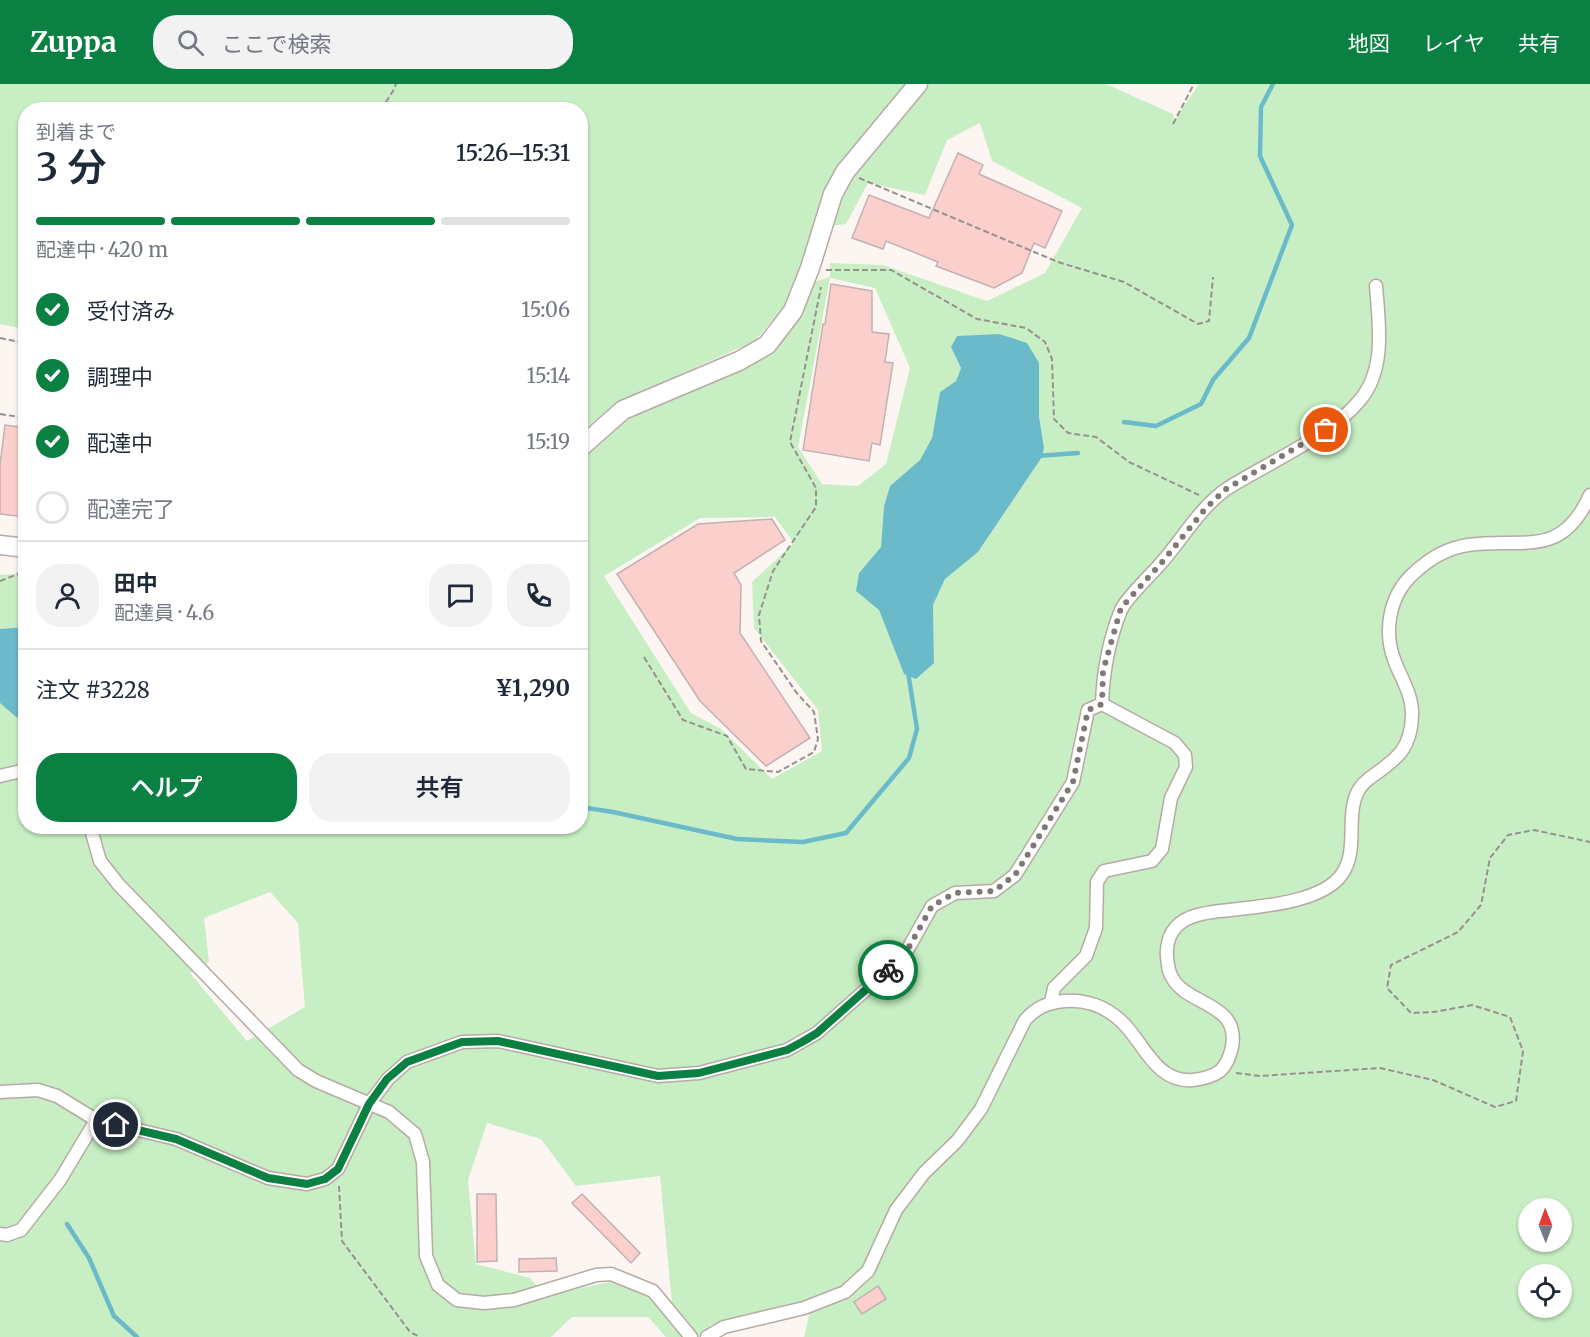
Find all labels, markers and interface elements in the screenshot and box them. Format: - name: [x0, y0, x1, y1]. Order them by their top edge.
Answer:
- search box: [153, 15, 573, 69]
- text: Zuppa: [30, 24, 117, 60]
- icon: search: [174, 26, 207, 59]
- text: ここで検索: [222, 30, 332, 58]
- text: 地図: [1348, 30, 1390, 57]
- text: レイヤ: [1423, 30, 1485, 57]
- text: 共有: [1518, 30, 1560, 57]
- text: 到着まで: [36, 119, 116, 144]
- text: 15:26–15:31: [456, 139, 570, 167]
- text: 3 分: [36, 143, 107, 192]
- text: 配達中 · 420 m: [36, 237, 168, 262]
- icon: check: [36, 293, 69, 326]
- text: 受付済み: [87, 297, 175, 325]
- text: 15:06: [521, 297, 570, 322]
- icon: check: [36, 359, 69, 392]
- text: 調理中: [87, 363, 153, 391]
- text: 15:14: [527, 363, 570, 388]
- pin: [1300, 404, 1351, 455]
- icon: bag: [1309, 413, 1342, 446]
- icon: check: [36, 425, 69, 458]
- text: 配達中: [87, 429, 153, 457]
- text: 15:19: [527, 429, 570, 454]
- text: 配達完了: [87, 495, 175, 523]
- button: person: [36, 564, 99, 627]
- button: chat: [429, 564, 492, 627]
- button: phone: [507, 564, 570, 627]
- text: 田中: [114, 569, 158, 597]
- text: 配達員 · 4.6: [114, 600, 214, 625]
- text: ¥1,290: [495, 674, 570, 702]
- text: 注文 #3228: [36, 676, 150, 704]
- button: ヘルプ: [36, 753, 297, 822]
- button: 共有: [309, 753, 570, 822]
- courier: [858, 940, 918, 1000]
- icon: bike: [872, 954, 905, 987]
- pin: [90, 1099, 141, 1150]
- icon: home: [99, 1108, 132, 1141]
- north arrow: [1518, 1198, 1572, 1252]
- map controls: [1518, 1198, 1572, 1318]
- button: locate: [1518, 1264, 1572, 1318]

